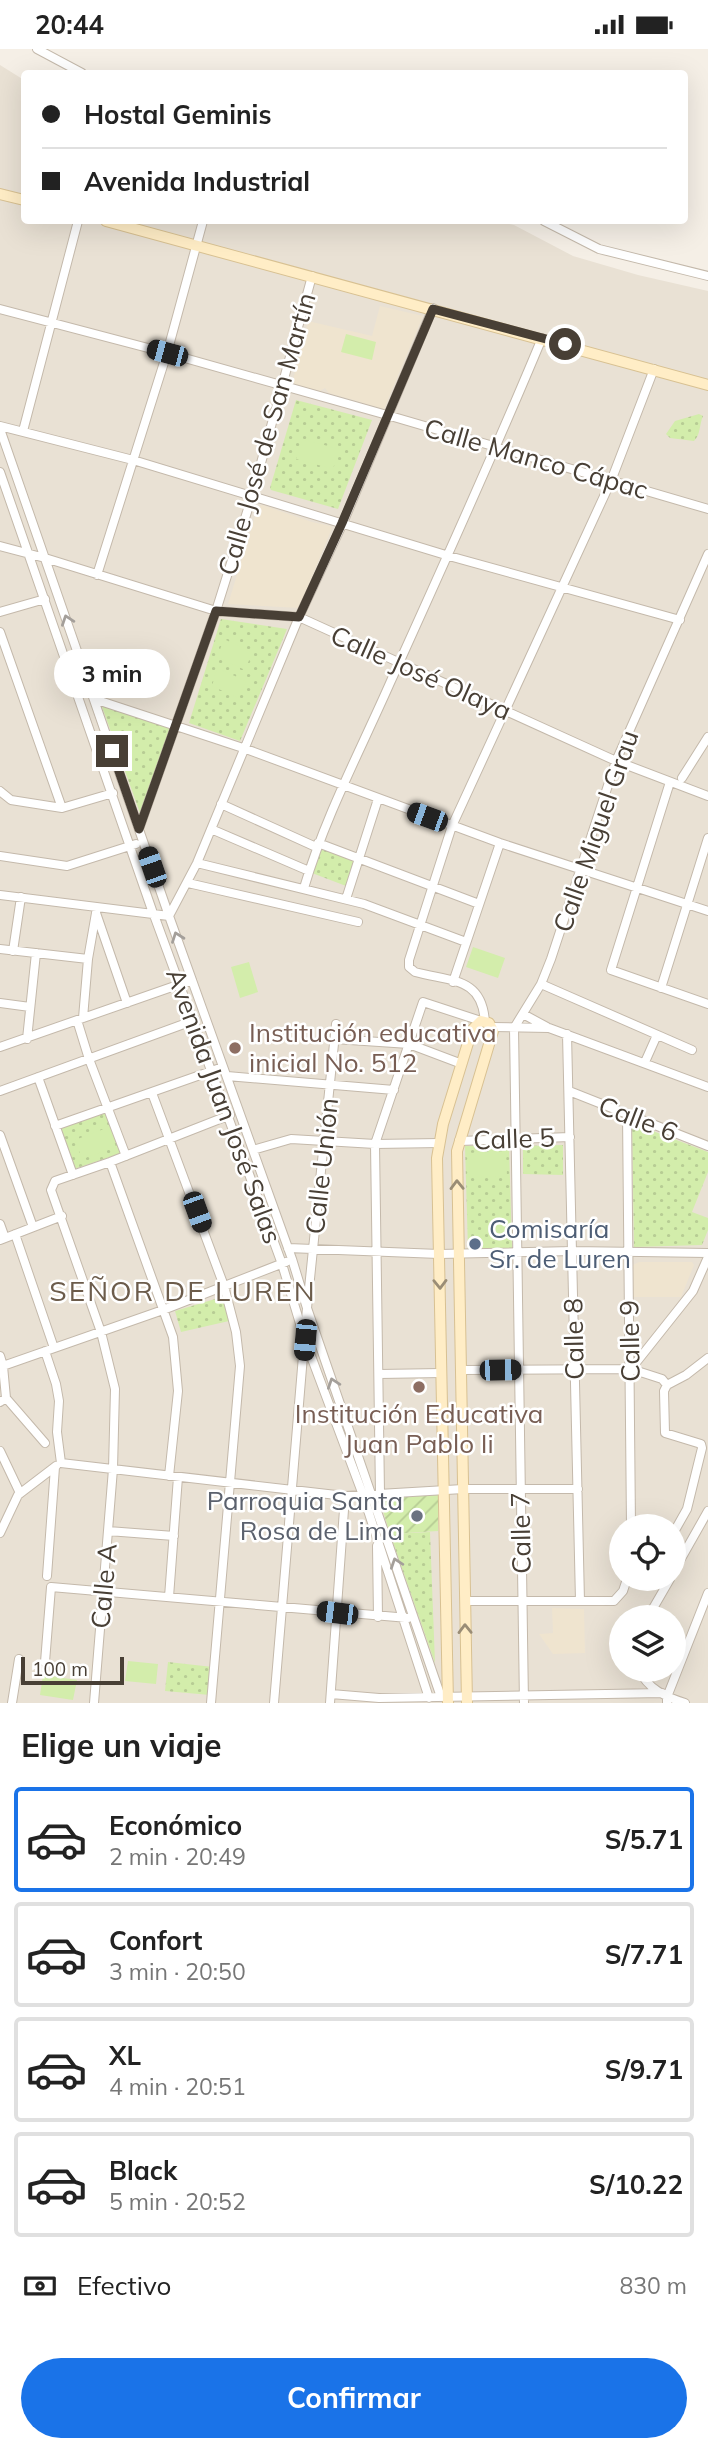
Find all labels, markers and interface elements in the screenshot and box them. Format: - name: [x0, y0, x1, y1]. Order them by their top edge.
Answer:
- text: 20:44: [35, 8, 104, 41]
- text: Hostal Geminis: [84, 98, 271, 131]
- text: Avenida Industrial: [84, 165, 310, 198]
- street label: Calle José de San Martín: [210, 289, 323, 579]
- route start: [549, 328, 581, 360]
- car: [144, 337, 191, 369]
- street label: Calle Manco Cápac: [421, 411, 652, 506]
- one-way arrow: [61, 615, 75, 627]
- street label: Calle José Olaya: [326, 618, 517, 727]
- callout: 3 min: [54, 649, 170, 699]
- text: 3 min: [82, 659, 142, 688]
- street label: Calle Miguel Grau: [545, 725, 646, 936]
- route end: [96, 735, 128, 767]
- car: [404, 800, 451, 834]
- car: [136, 844, 169, 890]
- one-way arrow: [171, 932, 185, 944]
- street label: Avenida Juan José Salas: [159, 964, 290, 1248]
- place label: Institución educativa inicial No. 512: [249, 1016, 497, 1079]
- marker: Institución educativa inicial No. 512: [227, 1040, 243, 1056]
- street label: Calle 6: [594, 1088, 682, 1149]
- street label: Calle Unión: [298, 1096, 345, 1236]
- street label: Calle 5: [472, 1121, 555, 1156]
- one-way arrow: [450, 1179, 465, 1190]
- car: [180, 1189, 215, 1235]
- place label: Comisaría Sr. de Luren: [489, 1212, 631, 1275]
- marker: Comisaría Sr. de Luren: [467, 1236, 483, 1252]
- district label: SEÑOR DE LUREN: [49, 1273, 317, 1308]
- one-way arrow: [432, 1279, 448, 1289]
- street label: Calle 8: [556, 1298, 591, 1380]
- street label: Calle 9: [612, 1300, 647, 1382]
- car: [293, 1318, 318, 1362]
- car: [479, 1359, 522, 1381]
- one-way arrow: [327, 1378, 341, 1390]
- marker: Institución Educativa Juan Pablo Ii: [411, 1379, 427, 1395]
- place label: Institución Educativa Juan Pablo Ii: [295, 1397, 543, 1460]
- place label: Parroquia Santa Rosa de Lima: [207, 1484, 403, 1547]
- street label: Calle 7: [503, 1492, 538, 1574]
- marker: Parroquia Santa Rosa de Lima: [409, 1508, 425, 1524]
- map controls: [609, 1514, 686, 1682]
- button: locate: [609, 1514, 686, 1591]
- street label: Calle A: [83, 1542, 124, 1630]
- one-way arrow: [390, 1557, 404, 1570]
- car: [315, 1600, 360, 1626]
- button: layers: [609, 1605, 686, 1682]
- one-way arrow: [458, 1623, 473, 1634]
- scale bar: [21, 1654, 124, 1686]
- text: 100 m: [32, 1657, 88, 1681]
- text: Elige un viaje: [21, 1725, 222, 1765]
- icon: car: [25, 1808, 88, 1871]
- text: Económico: [109, 1809, 242, 1842]
- text: S/5.71: [605, 1823, 683, 1856]
- text: 2 min · 20:49: [109, 1842, 246, 1871]
- icon: car: [25, 1923, 88, 1986]
- text: Confort: [109, 1924, 202, 1957]
- text: S/7.71: [605, 1938, 683, 1971]
- text: 3 min · 20:50: [109, 1957, 246, 1986]
- icon: car: [25, 2038, 88, 2101]
- text: XL: [109, 2039, 141, 2072]
- text: S/9.71: [605, 2053, 683, 2086]
- text: 4 min · 20:51: [109, 2072, 246, 2101]
- icon: car: [25, 2153, 88, 2216]
- text: Black: [109, 2154, 177, 2187]
- text: S/10.22: [589, 2168, 683, 2201]
- text: 5 min · 20:52: [109, 2187, 246, 2216]
- icon: cash: [21, 2267, 59, 2305]
- text: Efectivo: [77, 2269, 171, 2302]
- text: 830 m: [619, 2271, 687, 2300]
- button: Confirmar: [21, 2358, 687, 2438]

